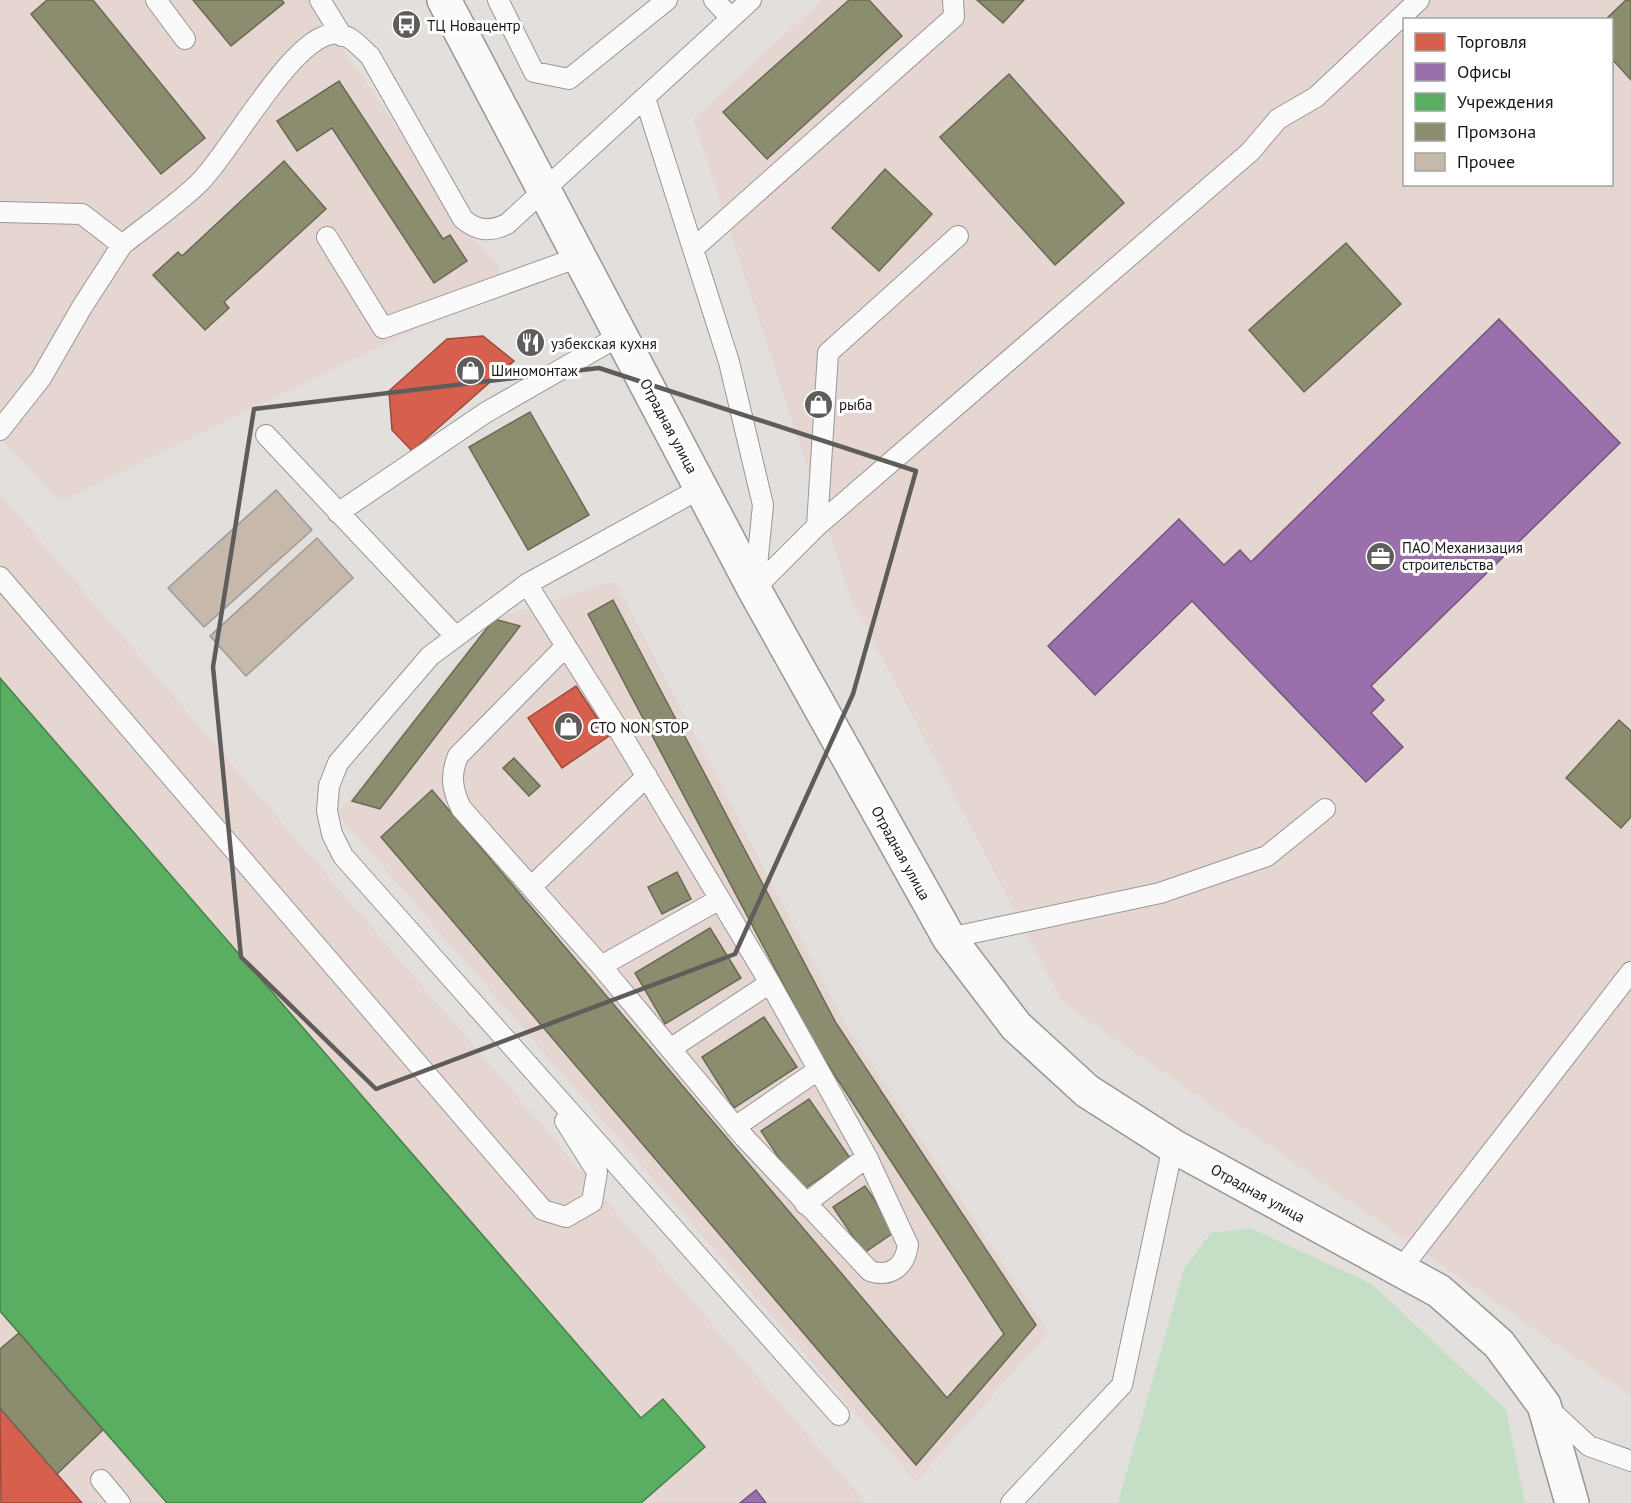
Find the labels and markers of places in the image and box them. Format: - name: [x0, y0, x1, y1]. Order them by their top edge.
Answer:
- bus stop icon: ТЦ Новацентр: [390, 9, 422, 41]
- place label: ТЦ Новацентр: [427, 16, 521, 35]
- restaurant icon: узбекская кухня: [514, 327, 546, 359]
- place label: узбекская кухня: [551, 334, 657, 353]
- shop icon: Шиномонтаж: [454, 354, 486, 386]
- place label: Шиномонтаж: [491, 361, 578, 380]
- shop icon: рыба: [802, 388, 834, 420]
- place label: рыба: [839, 395, 873, 414]
- place label: ПАО Механизация строительства: [1402, 538, 1523, 574]
- office icon: ПАО Механизация строительства: [1365, 540, 1397, 572]
- shop icon: СТО NON STOP: [553, 711, 585, 743]
- place label: СТО NON STOP: [590, 718, 689, 737]

